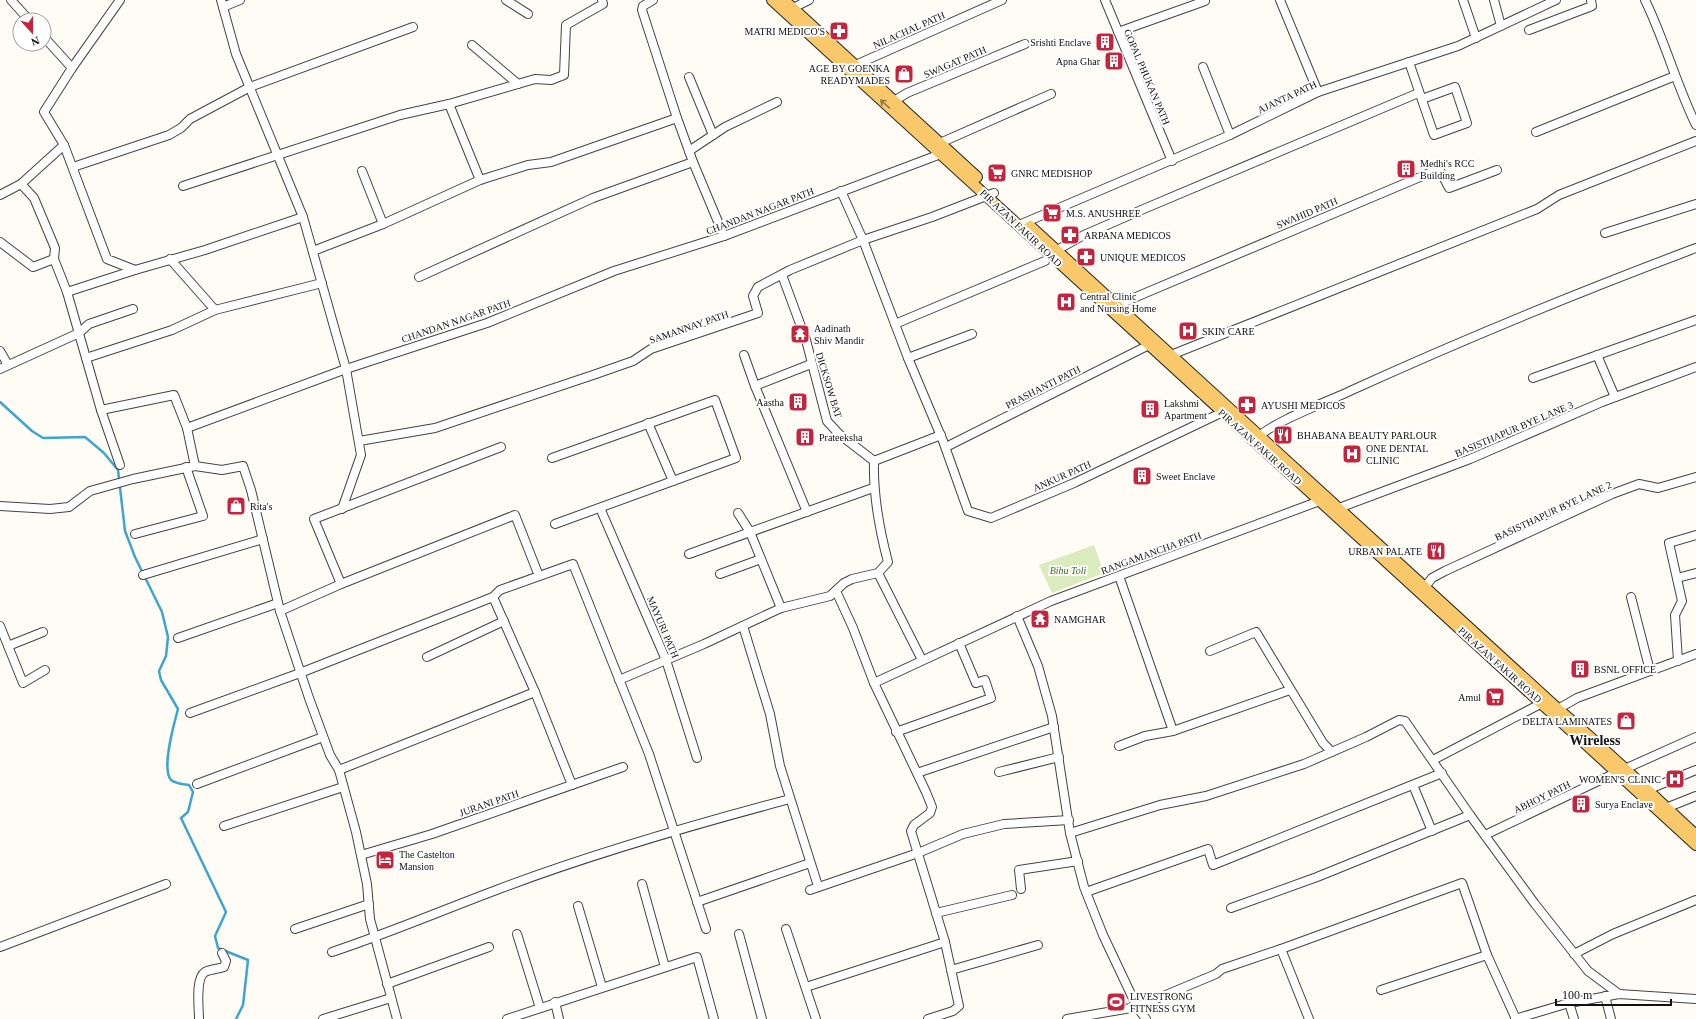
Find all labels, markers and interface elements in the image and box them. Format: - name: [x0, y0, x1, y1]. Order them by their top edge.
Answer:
- street label: NILACHAL PATH: [871, 9, 947, 51]
- north arrow: [12, 12, 52, 52]
- pharmacy icon: MATRI MEDICO'S: [828, 20, 850, 42]
- place label: MATRI MEDICO'S: [745, 26, 825, 37]
- street label: GOPAL PHUKAN PATH: [1122, 28, 1172, 126]
- building icon: Srishti Enclave: [1094, 31, 1116, 53]
- text: N: [30, 34, 41, 48]
- place label: Srishti Enclave: [1030, 37, 1092, 48]
- street label: SWAGAT PATH: [922, 44, 988, 80]
- building icon: Apna Ghar: [1103, 50, 1125, 72]
- place label: Apna Ghar: [1056, 56, 1101, 67]
- place label: AGE BY GOENKA READYMADES: [809, 63, 891, 86]
- shop icon: AGE BY GOENKA READYMADES: [893, 63, 915, 85]
- street label: AJANTA PATH: [1256, 78, 1318, 116]
- one-way arrow: [880, 99, 890, 108]
- building icon: Medhi's RCC Building: [1395, 158, 1417, 180]
- place label: Medhi's RCC Building: [1420, 158, 1475, 181]
- supermarket icon: GNRC MEDISHOP: [986, 162, 1008, 184]
- place label: GNRC MEDISHOP: [1011, 168, 1093, 179]
- street label: CHANDAN NAGAR PATH: [705, 185, 815, 237]
- street label: PIR AZAN FAKIR ROAD: [978, 187, 1064, 269]
- street label: SWAHID PATH: [1275, 195, 1339, 231]
- supermarket icon: M.S. ANUSHREE: [1041, 202, 1063, 224]
- place label: M.S. ANUSHREE: [1066, 208, 1141, 219]
- pharmacy icon: ARPANA MEDICOS: [1059, 224, 1081, 246]
- place label: ARPANA MEDICOS: [1084, 230, 1171, 241]
- pharmacy icon: UNIQUE MEDICOS: [1075, 246, 1097, 268]
- place label: UNIQUE MEDICOS: [1100, 252, 1186, 263]
- hospital icon: Central Clinic and Nursing Home: [1055, 291, 1077, 313]
- place label: Central Clinic and Nursing Home: [1080, 291, 1157, 314]
- street label: CHANDAN NAGAR PATH: [400, 297, 512, 345]
- street label: SAMANNAY PATH: [648, 308, 730, 346]
- hospital icon: SKIN CARE: [1177, 320, 1199, 342]
- temple icon: Aadinath Shiv Mandir: [789, 323, 811, 345]
- place label: Aadinath Shiv Mandir: [814, 323, 865, 346]
- place label: SKIN CARE: [1202, 326, 1255, 337]
- street label: DICKSOW BAT: [814, 351, 844, 419]
- street label: PRASHANTI PATH: [1004, 363, 1082, 411]
- building icon: Aastha: [787, 391, 809, 413]
- pharmacy icon: AYUSHI MEDICOS: [1236, 394, 1258, 416]
- place label: Aastha: [756, 397, 785, 408]
- building icon: Lakshmi Apartment: [1139, 398, 1161, 420]
- place label: Lakshmi Apartment: [1164, 398, 1207, 421]
- street label: BASISTHAPUR BYE LANE 3: [1453, 399, 1575, 459]
- place label: AYUSHI MEDICOS: [1261, 400, 1345, 411]
- street label: PIR AZAN FAKIR ROAD: [1216, 407, 1304, 487]
- restaurant icon: BHABANA BEAUTY PARLOUR: [1272, 424, 1294, 446]
- building icon: Prateeksha: [794, 426, 816, 448]
- place label: BHABANA BEAUTY PARLOUR: [1297, 430, 1437, 441]
- place label: Prateeksha: [819, 432, 863, 443]
- hospital icon: ONE DENTAL CLINIC: [1341, 443, 1363, 465]
- place label: ONE DENTAL CLINIC: [1366, 443, 1428, 466]
- street label: ANKUR PATH: [1031, 458, 1093, 494]
- building icon: Sweet Enclave: [1131, 465, 1153, 487]
- place label: Sweet Enclave: [1156, 471, 1216, 482]
- street label: BASISTHAPUR BYE LANE 2: [1493, 479, 1613, 543]
- shop icon: Rita's: [225, 495, 247, 517]
- place label: Rita's: [250, 501, 272, 512]
- street label: RANGAMANCHA PATH: [1099, 530, 1203, 576]
- restaurant icon: URBAN PALATE: [1425, 540, 1447, 562]
- place label: URBAN PALATE: [1348, 546, 1422, 557]
- park label: Bihu Toli: [1050, 565, 1087, 576]
- street label: MAYURI PATH: [645, 594, 681, 660]
- temple icon: NAMGHAR: [1029, 608, 1051, 630]
- place label: NAMGHAR: [1054, 614, 1106, 625]
- street label: PIR AZAN FAKIR ROAD: [1456, 625, 1544, 705]
- building icon: BSNL OFFICE: [1569, 658, 1591, 680]
- place label: BSNL OFFICE: [1594, 664, 1656, 675]
- supermarket icon: Amul: [1484, 686, 1506, 708]
- place label: Amul: [1458, 692, 1481, 703]
- shop icon: DELTA LAMINATES: [1615, 710, 1637, 732]
- place label: DELTA LAMINATES: [1522, 716, 1612, 727]
- district label: Wireless: [1570, 733, 1621, 748]
- hospital icon: WOMEN'S CLINIC: [1664, 768, 1686, 790]
- place label: WOMEN'S CLINIC: [1579, 774, 1661, 785]
- street label: ABHOY PATH: [1512, 779, 1572, 815]
- street label: JURANI PATH: [458, 788, 520, 818]
- building icon: Surya Enclave: [1570, 793, 1592, 815]
- place label: Surya Enclave: [1595, 799, 1654, 810]
- hotel icon: The Castelton Mansion: [374, 849, 396, 871]
- place label: The Castelton Mansion: [399, 849, 455, 872]
- scale bar: [1556, 981, 1671, 1007]
- text: 100 m: [1562, 988, 1593, 1002]
- sports icon: LIVESTRONG FITNESS GYM: [1105, 991, 1127, 1013]
- place label: LIVESTRONG FITNESS GYM: [1130, 991, 1195, 1014]

